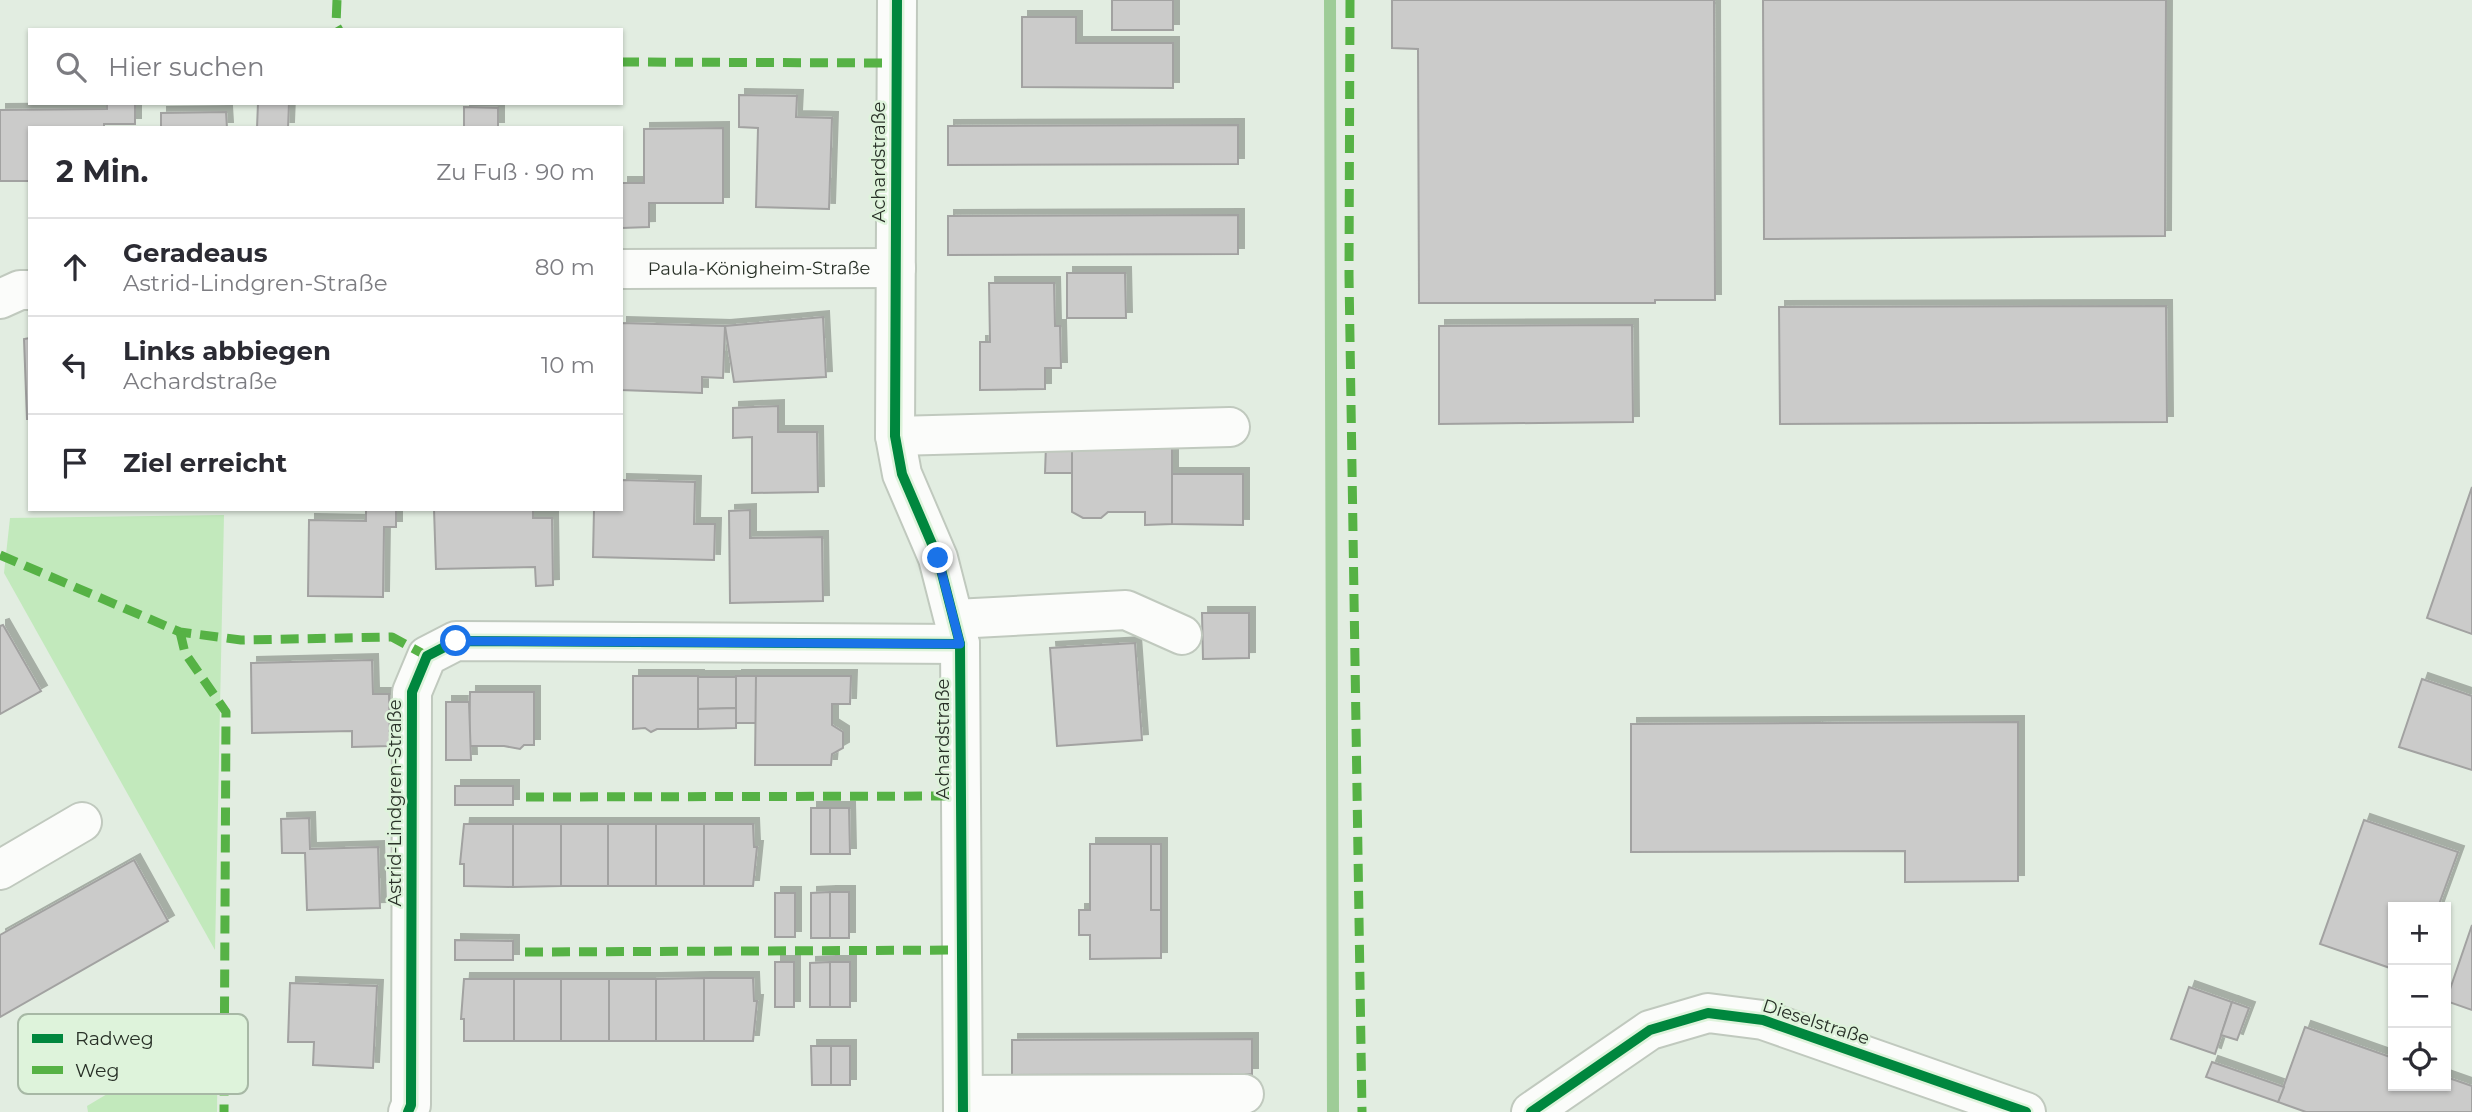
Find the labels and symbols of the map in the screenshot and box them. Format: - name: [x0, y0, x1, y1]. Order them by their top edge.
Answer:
- street label: Achardstraße: [868, 101, 890, 222]
- street label: Paula-Königheim-Straße: [648, 257, 871, 280]
- route end: [922, 542, 953, 573]
- route start: [440, 625, 471, 656]
- street label: Achardstraße: [932, 678, 954, 799]
- street label: Astrid-Lindgren-Straße: [384, 699, 406, 907]
- street label: Dieselstraße: [1760, 994, 1872, 1050]
- legend: [18, 1014, 248, 1094]
- text: Radweg: [75, 1027, 154, 1050]
- text: Weg: [75, 1059, 120, 1082]

